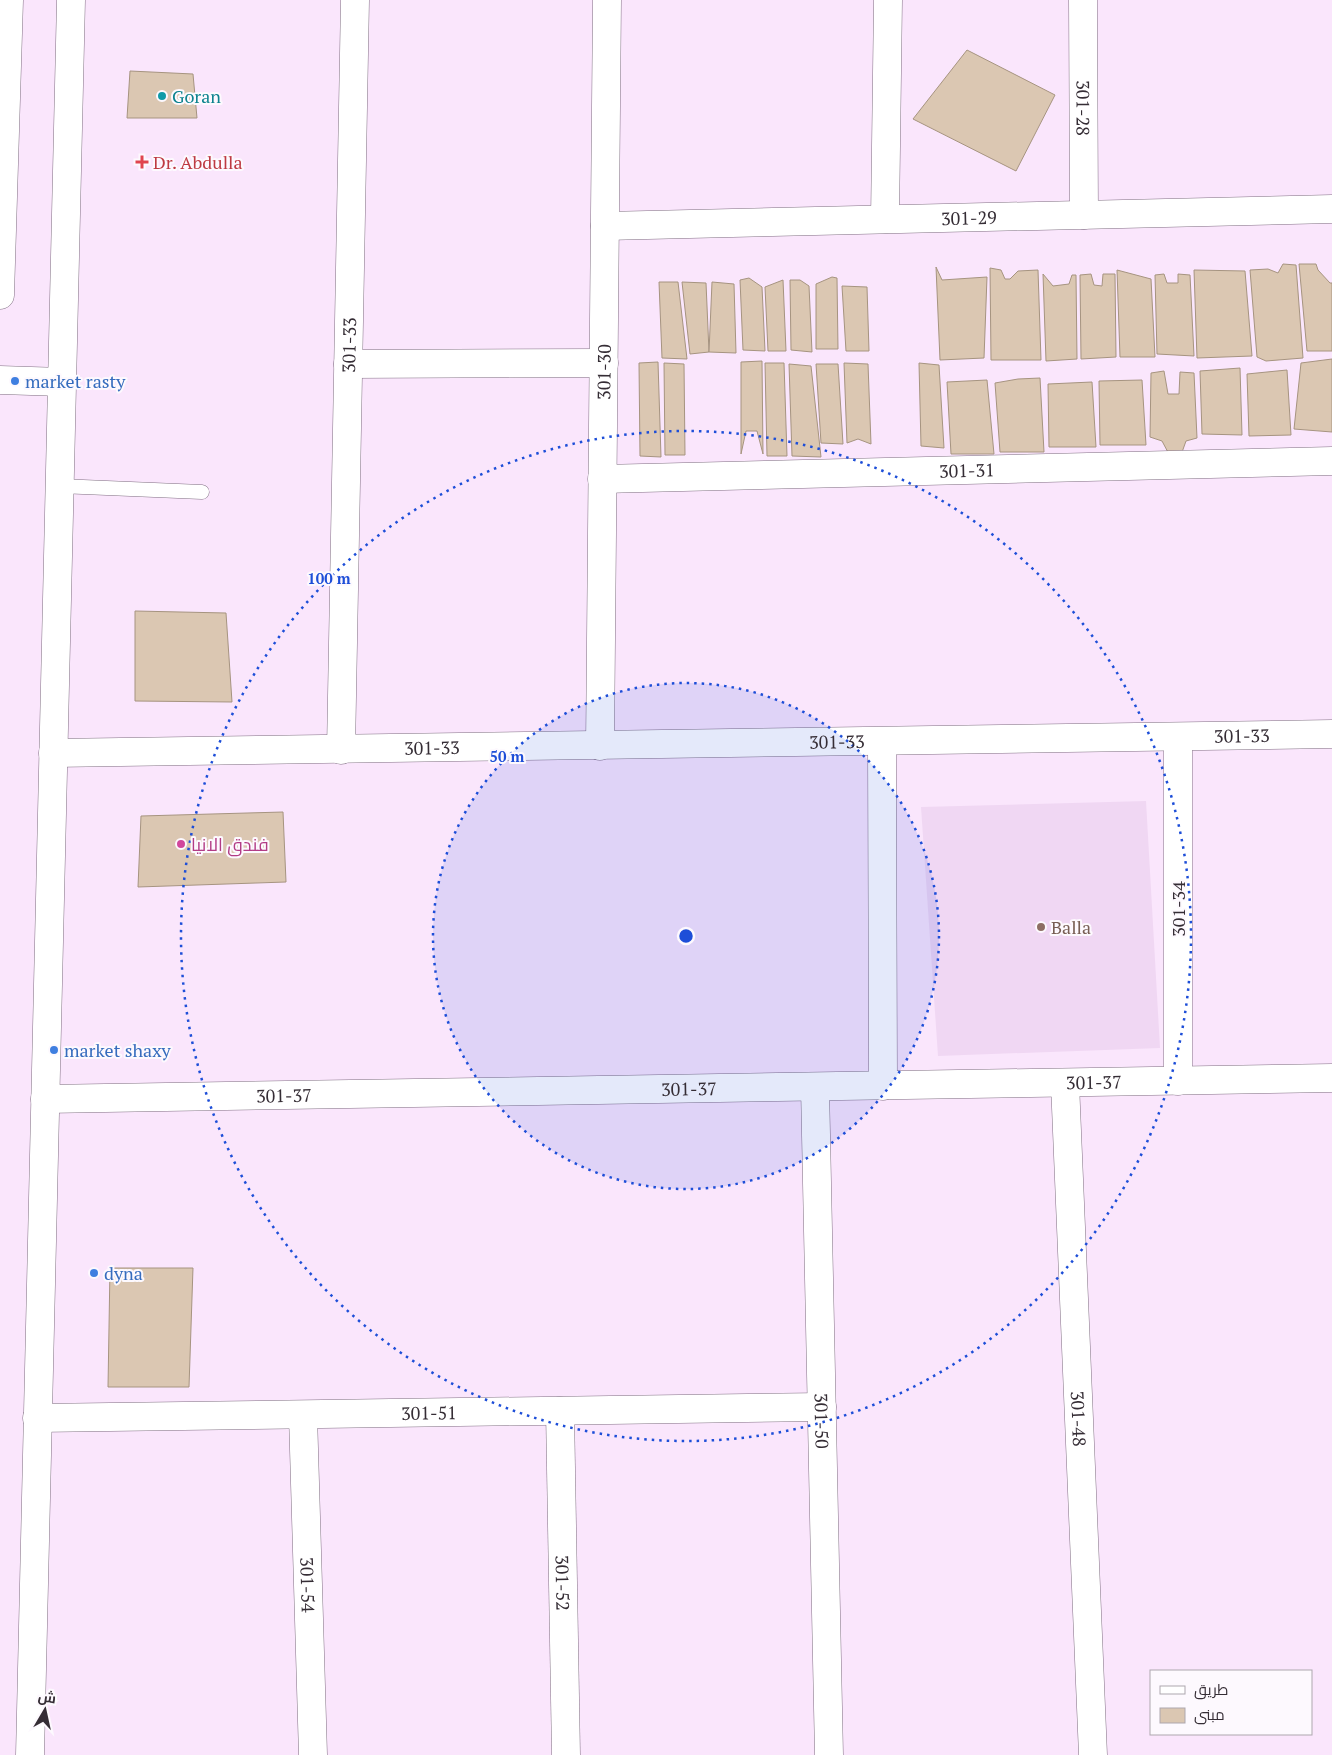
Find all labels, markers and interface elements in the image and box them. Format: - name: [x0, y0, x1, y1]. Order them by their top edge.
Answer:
- street label: 301-28: [1071, 80, 1096, 136]
- place label: Goran: [172, 84, 221, 108]
- marker: Goran: [156, 90, 168, 102]
- place label: Dr. Abdulla: [153, 150, 243, 174]
- marker: Dr. Abdulla: [135, 155, 149, 169]
- street label: 301-29: [941, 205, 997, 230]
- street label: 301-33: [336, 317, 361, 373]
- street label: 301-30: [591, 344, 616, 400]
- place label: market rasty: [25, 369, 126, 393]
- marker: market rasty: [9, 375, 21, 387]
- street label: 301-31: [939, 457, 995, 483]
- text: 100 m: [307, 568, 351, 588]
- street label: 301-33: [1214, 723, 1270, 748]
- street label: 301-33: [809, 729, 865, 754]
- street label: 301-33: [404, 735, 460, 760]
- text: 50 m: [490, 746, 525, 766]
- place label: فندق الانيا: [191, 832, 269, 857]
- marker: فندق الانيا: [175, 838, 187, 850]
- street label: 301-34: [1166, 881, 1190, 937]
- place label: Balla: [1051, 915, 1091, 939]
- marker: Balla: [1035, 921, 1047, 933]
- centre of rings: [677, 927, 695, 945]
- place label: market shaxy: [64, 1038, 172, 1062]
- marker: market shaxy: [48, 1044, 60, 1056]
- street label: 301-37: [1066, 1069, 1122, 1094]
- street label: 301-37: [661, 1076, 717, 1101]
- street label: 301-37: [256, 1083, 312, 1108]
- place label: dyna: [104, 1261, 143, 1285]
- marker: dyna: [88, 1267, 100, 1279]
- street label: 301-48: [1066, 1390, 1092, 1447]
- street label: 301-50: [809, 1393, 835, 1449]
- street label: 301-51: [401, 1400, 457, 1425]
- street label: 301-52: [551, 1555, 575, 1611]
- street label: 301-54: [295, 1557, 321, 1614]
- legend: [1150, 1670, 1312, 1735]
- text: طريق: [1194, 1679, 1228, 1700]
- north arrow: [20, 1685, 70, 1735]
- text: ش: [37, 1686, 58, 1707]
- text: مبنى: [1194, 1704, 1225, 1725]

